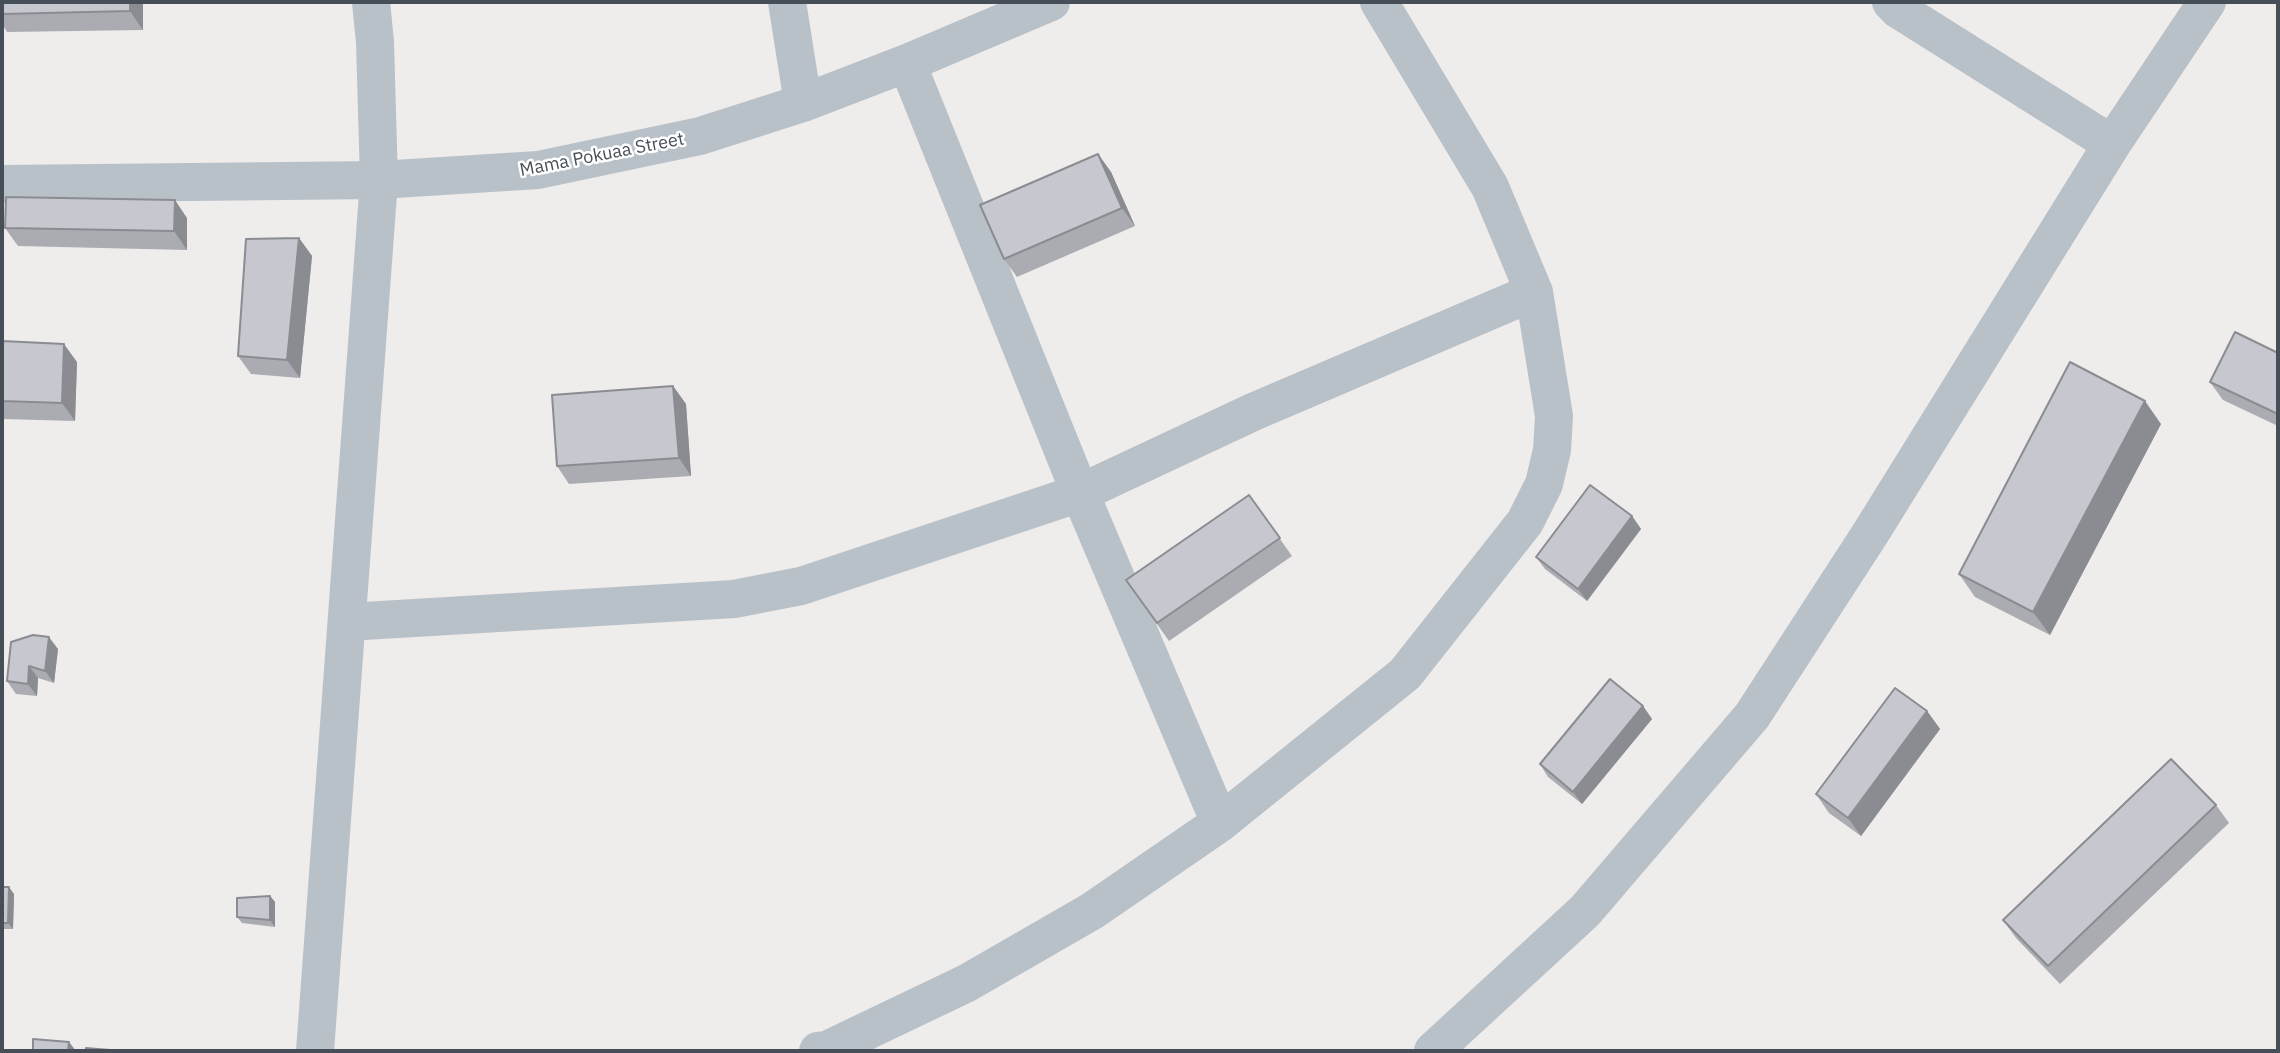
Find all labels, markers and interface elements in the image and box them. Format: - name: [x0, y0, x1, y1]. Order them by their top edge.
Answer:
- street label: Mama Pokuaa Street: [518, 128, 686, 182]

